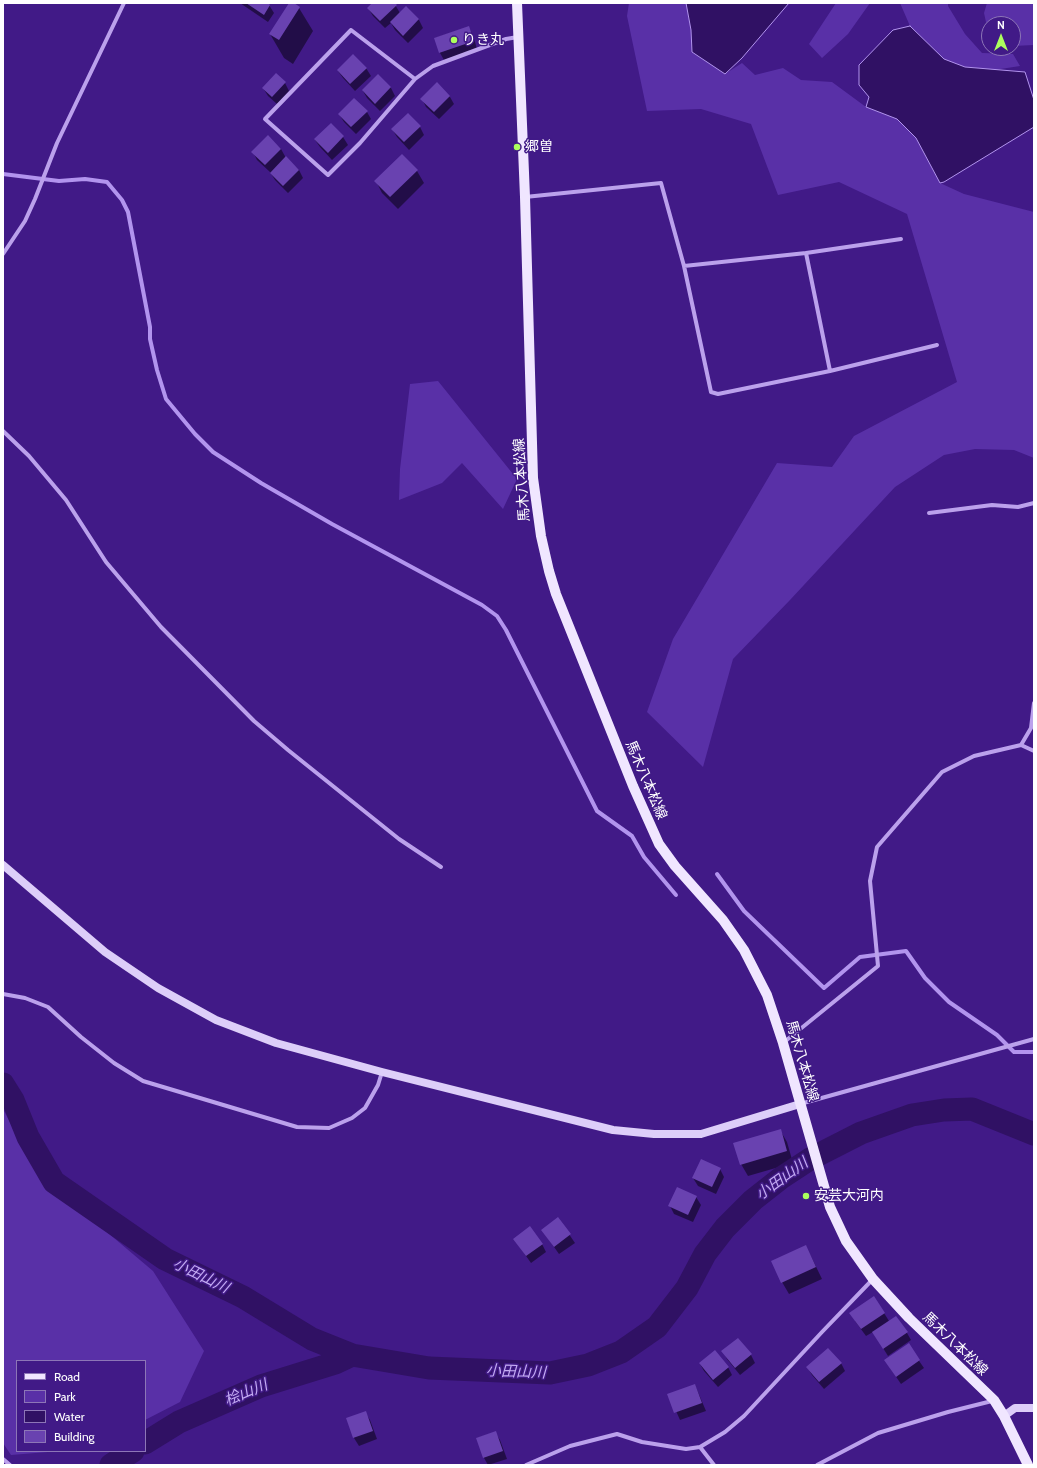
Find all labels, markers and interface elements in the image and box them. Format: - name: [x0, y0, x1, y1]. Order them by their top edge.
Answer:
- north arrow: [981, 16, 1021, 56]
- text: N: [997, 18, 1005, 32]
- place label: りき丸: [462, 32, 504, 48]
- marker: りき丸: [449, 35, 459, 45]
- place label: 郷曽: [525, 139, 553, 155]
- marker: 郷曽: [512, 142, 522, 152]
- street label: 馬木八本松線: [511, 438, 533, 522]
- street label: 馬木八本松線: [622, 738, 670, 822]
- street label: 馬木八本松線: [782, 1018, 822, 1104]
- water label: 小田山川: [752, 1154, 812, 1204]
- place label: 安芸大河内: [814, 1188, 884, 1204]
- marker: 安芸大河内: [801, 1191, 811, 1201]
- water label: 小田山川: [170, 1255, 232, 1297]
- street label: 馬木八本松線: [919, 1309, 991, 1379]
- legend: [16, 1360, 146, 1452]
- water label: 小田山川: [486, 1362, 546, 1382]
- text: Road: [54, 1369, 80, 1384]
- water label: 桧山川: [222, 1376, 270, 1410]
- text: Park: [54, 1389, 76, 1404]
- text: Water: [54, 1409, 84, 1424]
- text: Building: [54, 1429, 95, 1444]

